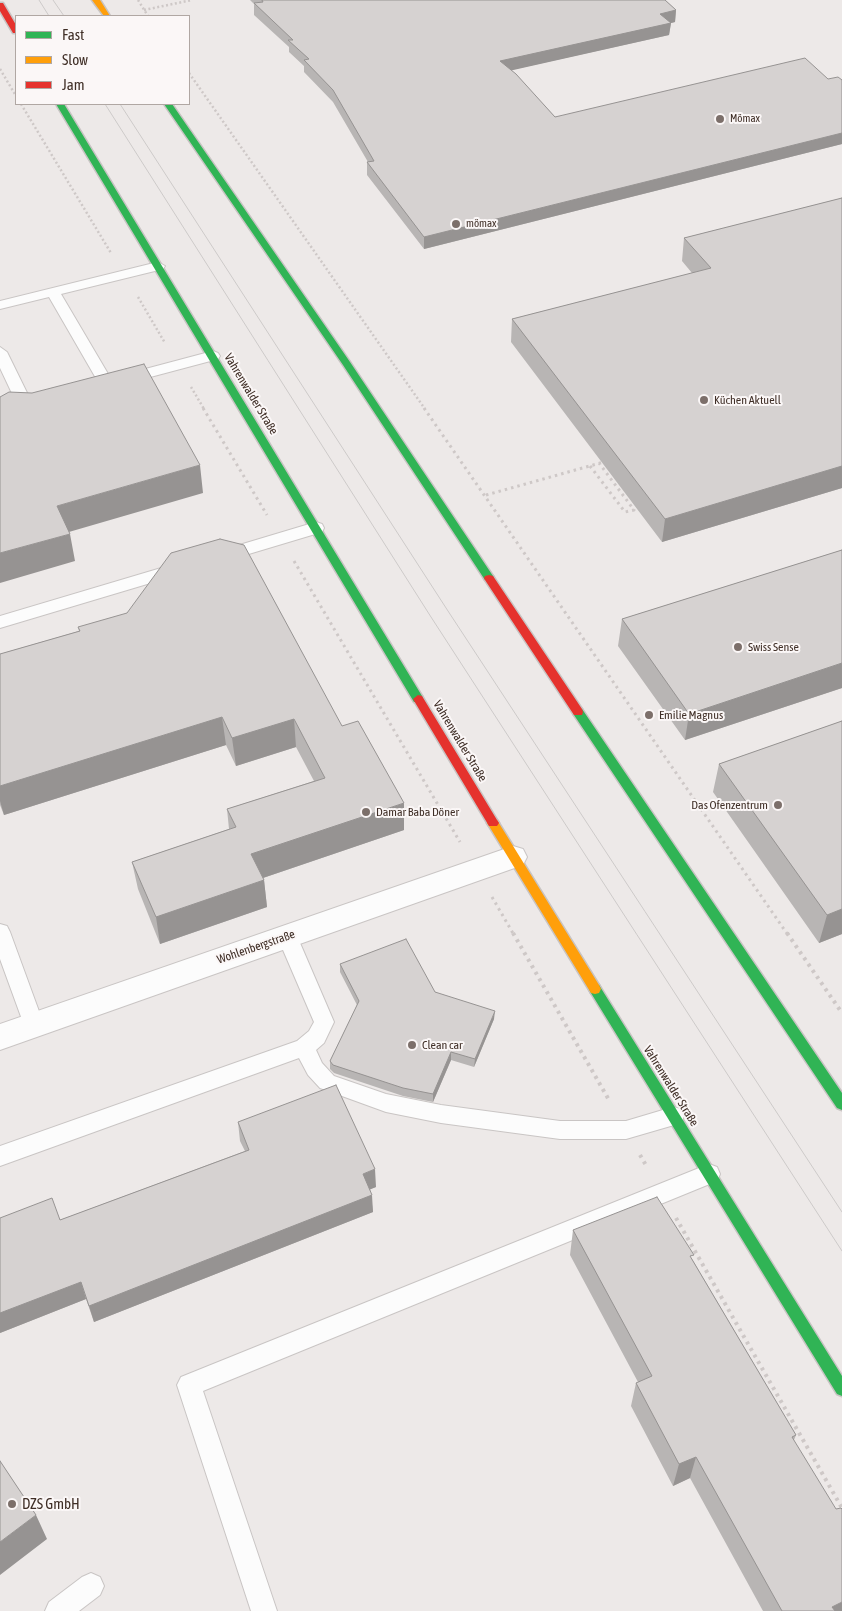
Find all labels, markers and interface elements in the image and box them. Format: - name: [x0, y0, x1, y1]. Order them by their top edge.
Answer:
- legend: [15, 15, 190, 105]
- text: Fast: [62, 26, 84, 43]
- text: Slow: [62, 51, 88, 68]
- text: Jam: [62, 76, 85, 93]
- place label: Mömax: [730, 112, 760, 126]
- marker: Mömax: [714, 113, 726, 125]
- place label: mömax: [466, 217, 497, 231]
- marker: mömax: [450, 218, 462, 230]
- street label: Vahrenwalder Straße: [221, 351, 281, 437]
- place label: Küchen Aktuell: [714, 393, 781, 407]
- marker: Küchen Aktuell: [698, 394, 710, 406]
- place label: Swiss Sense: [748, 640, 799, 654]
- marker: Swiss Sense: [732, 641, 744, 653]
- street label: Vahrenwalder Straße: [430, 698, 490, 784]
- place label: Emilie Magnus: [659, 708, 723, 722]
- marker: Emilie Magnus: [643, 709, 655, 721]
- place label: Das Ofenzentrum: [691, 798, 768, 812]
- marker: Das Ofenzentrum: [772, 799, 784, 811]
- place label: Damar Baba Döner: [376, 805, 459, 819]
- marker: Damar Baba Döner: [360, 806, 372, 818]
- street label: Wohlenbergstraße: [215, 927, 297, 967]
- place label: Clean car: [422, 1038, 463, 1052]
- marker: Clean car: [406, 1039, 418, 1051]
- street label: Vahrenwalder Straße: [640, 1043, 702, 1129]
- place label: DZS GmbH: [22, 1495, 80, 1513]
- marker: DZS GmbH: [6, 1498, 18, 1510]

